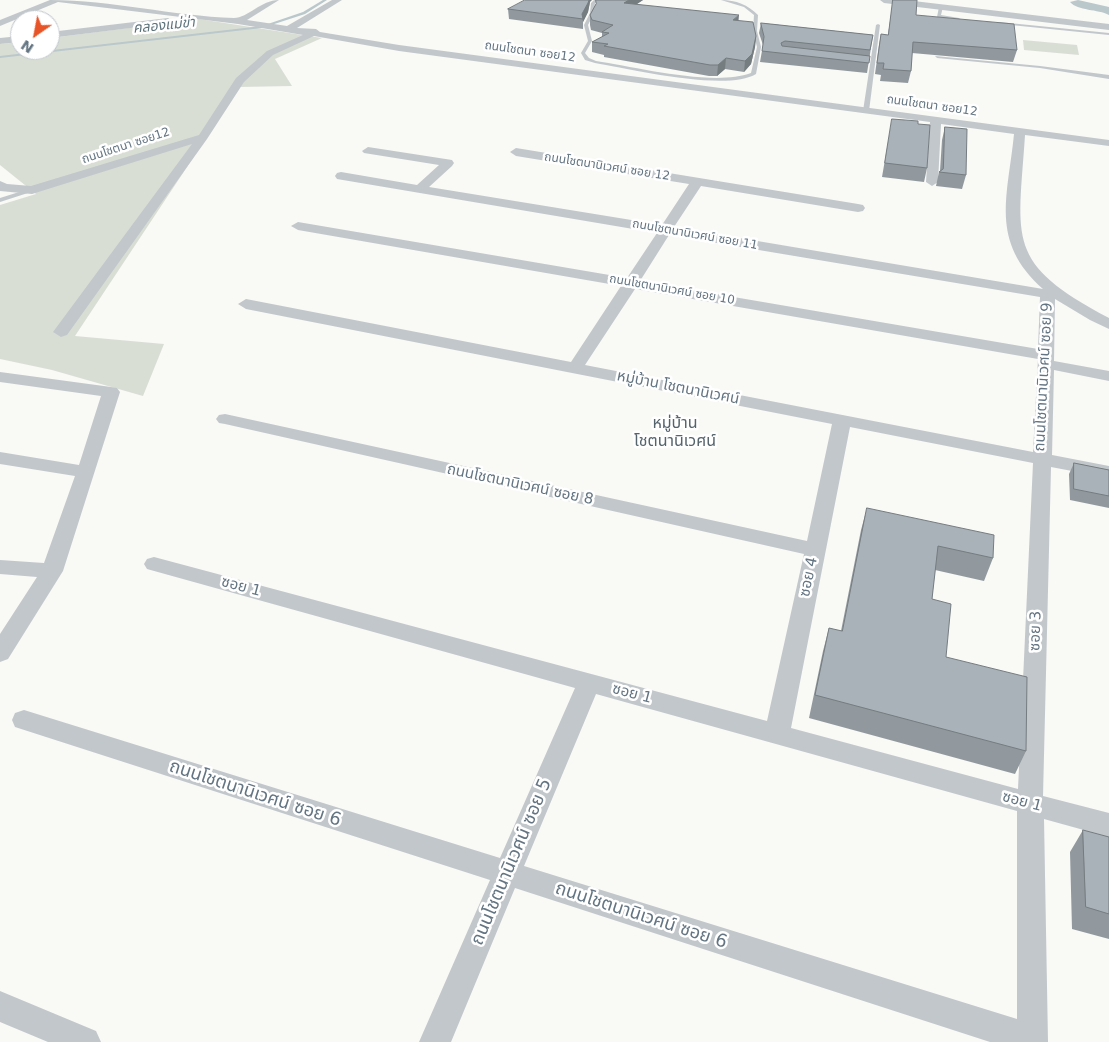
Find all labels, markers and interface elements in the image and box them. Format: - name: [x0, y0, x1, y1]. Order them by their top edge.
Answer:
- north arrow: [10, 10, 60, 60]
- water label: คลองแม่ข่า: [132, 14, 196, 38]
- text: N: [18, 37, 37, 57]
- street label: ถนนโชตนา ซอย12: [484, 38, 576, 66]
- street label: ถนนโชตนา ซอย12: [886, 92, 978, 120]
- street label: ถนนโชตนา ซอย12: [80, 125, 172, 167]
- street label: ถนนโชตนานิเวศน์ ซอย 12: [543, 150, 671, 184]
- street label: ถนนโชตนานิเวศน์ ซอย 11: [631, 217, 759, 253]
- street label: ถนนโชตนานิเวศน์ ซอย 10: [608, 272, 736, 308]
- street label: ถนนโชตนานิเวศน์ ซอย 9: [1031, 302, 1057, 452]
- street label: หมู่บ้าน โชตนานิเวศน์: [615, 367, 741, 409]
- district label: หมู่บ้าน โชตนานิเวศน์: [634, 414, 716, 452]
- street label: ถนนโชตนานิเวศน์ ซอย 8: [445, 461, 595, 509]
- street label: ซอย 4: [796, 555, 822, 599]
- street label: ซอย 1: [219, 573, 263, 601]
- street label: ซอย 3: [1026, 611, 1046, 651]
- street label: ซอย 1: [610, 680, 654, 708]
- street label: ถนนโชตนานิเวศน์ ซอย 6: [166, 756, 344, 832]
- street label: ถนนโชตนานิเวศน์ ซอย 5: [467, 775, 557, 949]
- street label: ซอย 1: [1000, 788, 1044, 816]
- street label: ถนนโชตนานิเวศน์ ซอย 6: [552, 878, 730, 954]

